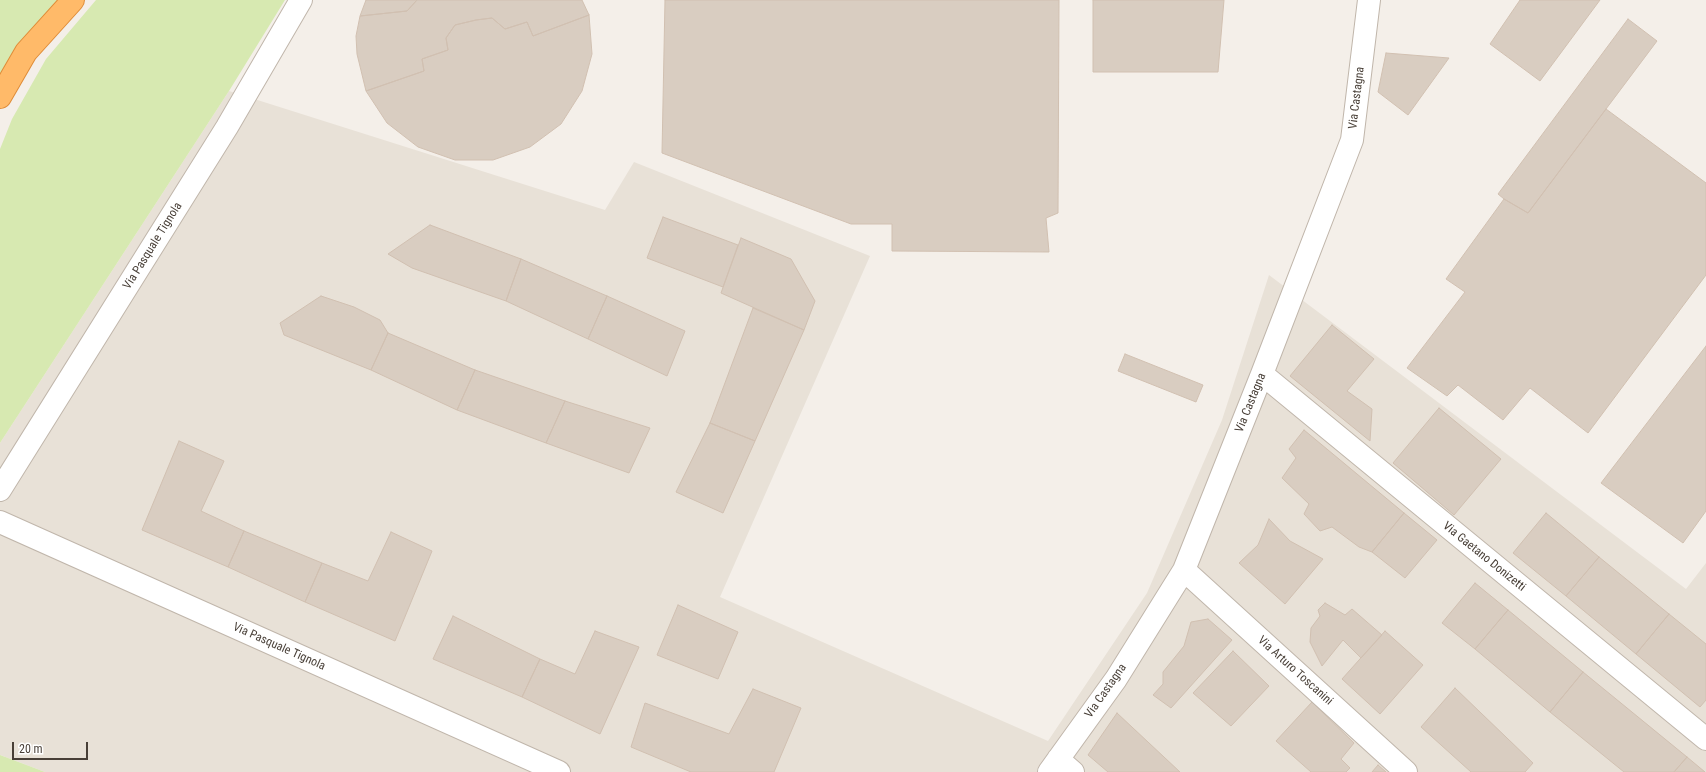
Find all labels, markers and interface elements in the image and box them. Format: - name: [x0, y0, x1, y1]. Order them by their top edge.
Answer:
- street label: Via Castagna: [1346, 66, 1368, 130]
- street label: Via Pasquale Tignola: [120, 200, 186, 292]
- street label: Via Castagna: [1233, 371, 1269, 435]
- street label: Via Gaetano Donizetti: [1440, 519, 1528, 595]
- street label: Via Pasquale Tignola: [231, 620, 327, 674]
- street label: Via Arturo Toscanini: [1254, 633, 1336, 709]
- street label: Via Castagna: [1082, 661, 1130, 721]
- scale bar: [14, 734, 90, 760]
- text: 20 m: [19, 742, 43, 756]

